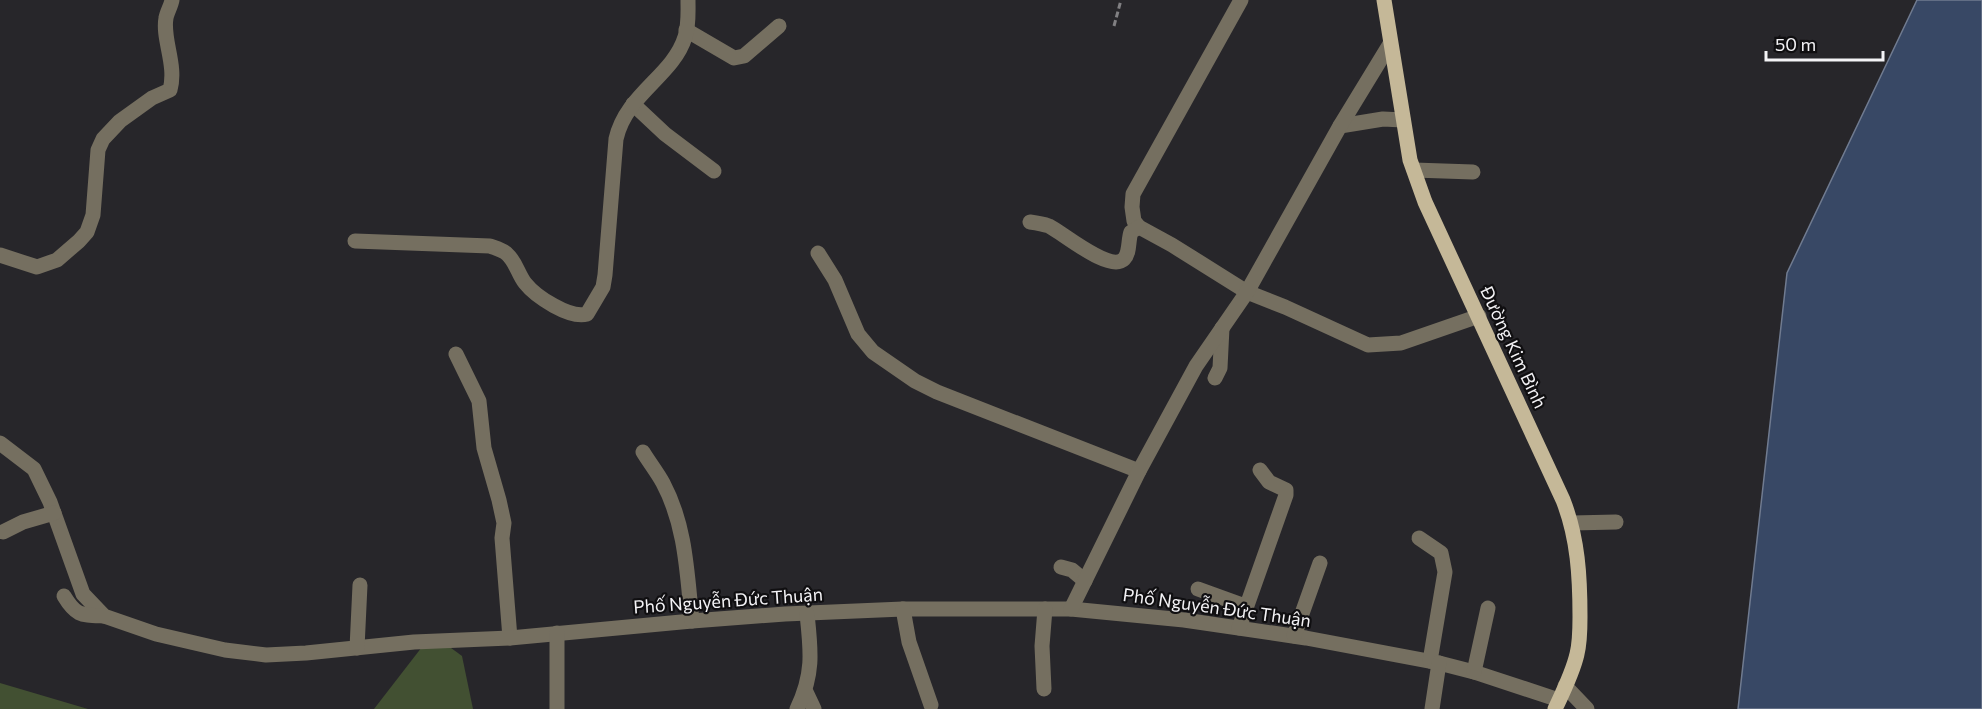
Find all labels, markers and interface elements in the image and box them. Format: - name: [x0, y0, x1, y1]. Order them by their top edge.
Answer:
- scale bar: [1766, 24, 1883, 62]
- text: 50 m: [1775, 33, 1816, 55]
- street label: Đường Kim Bình: [1476, 281, 1552, 412]
- street label: Phố Nguyễn Đức Thuận: [632, 582, 824, 618]
- street label: Phố Nguyễn Đức Thuận: [1121, 583, 1313, 631]

